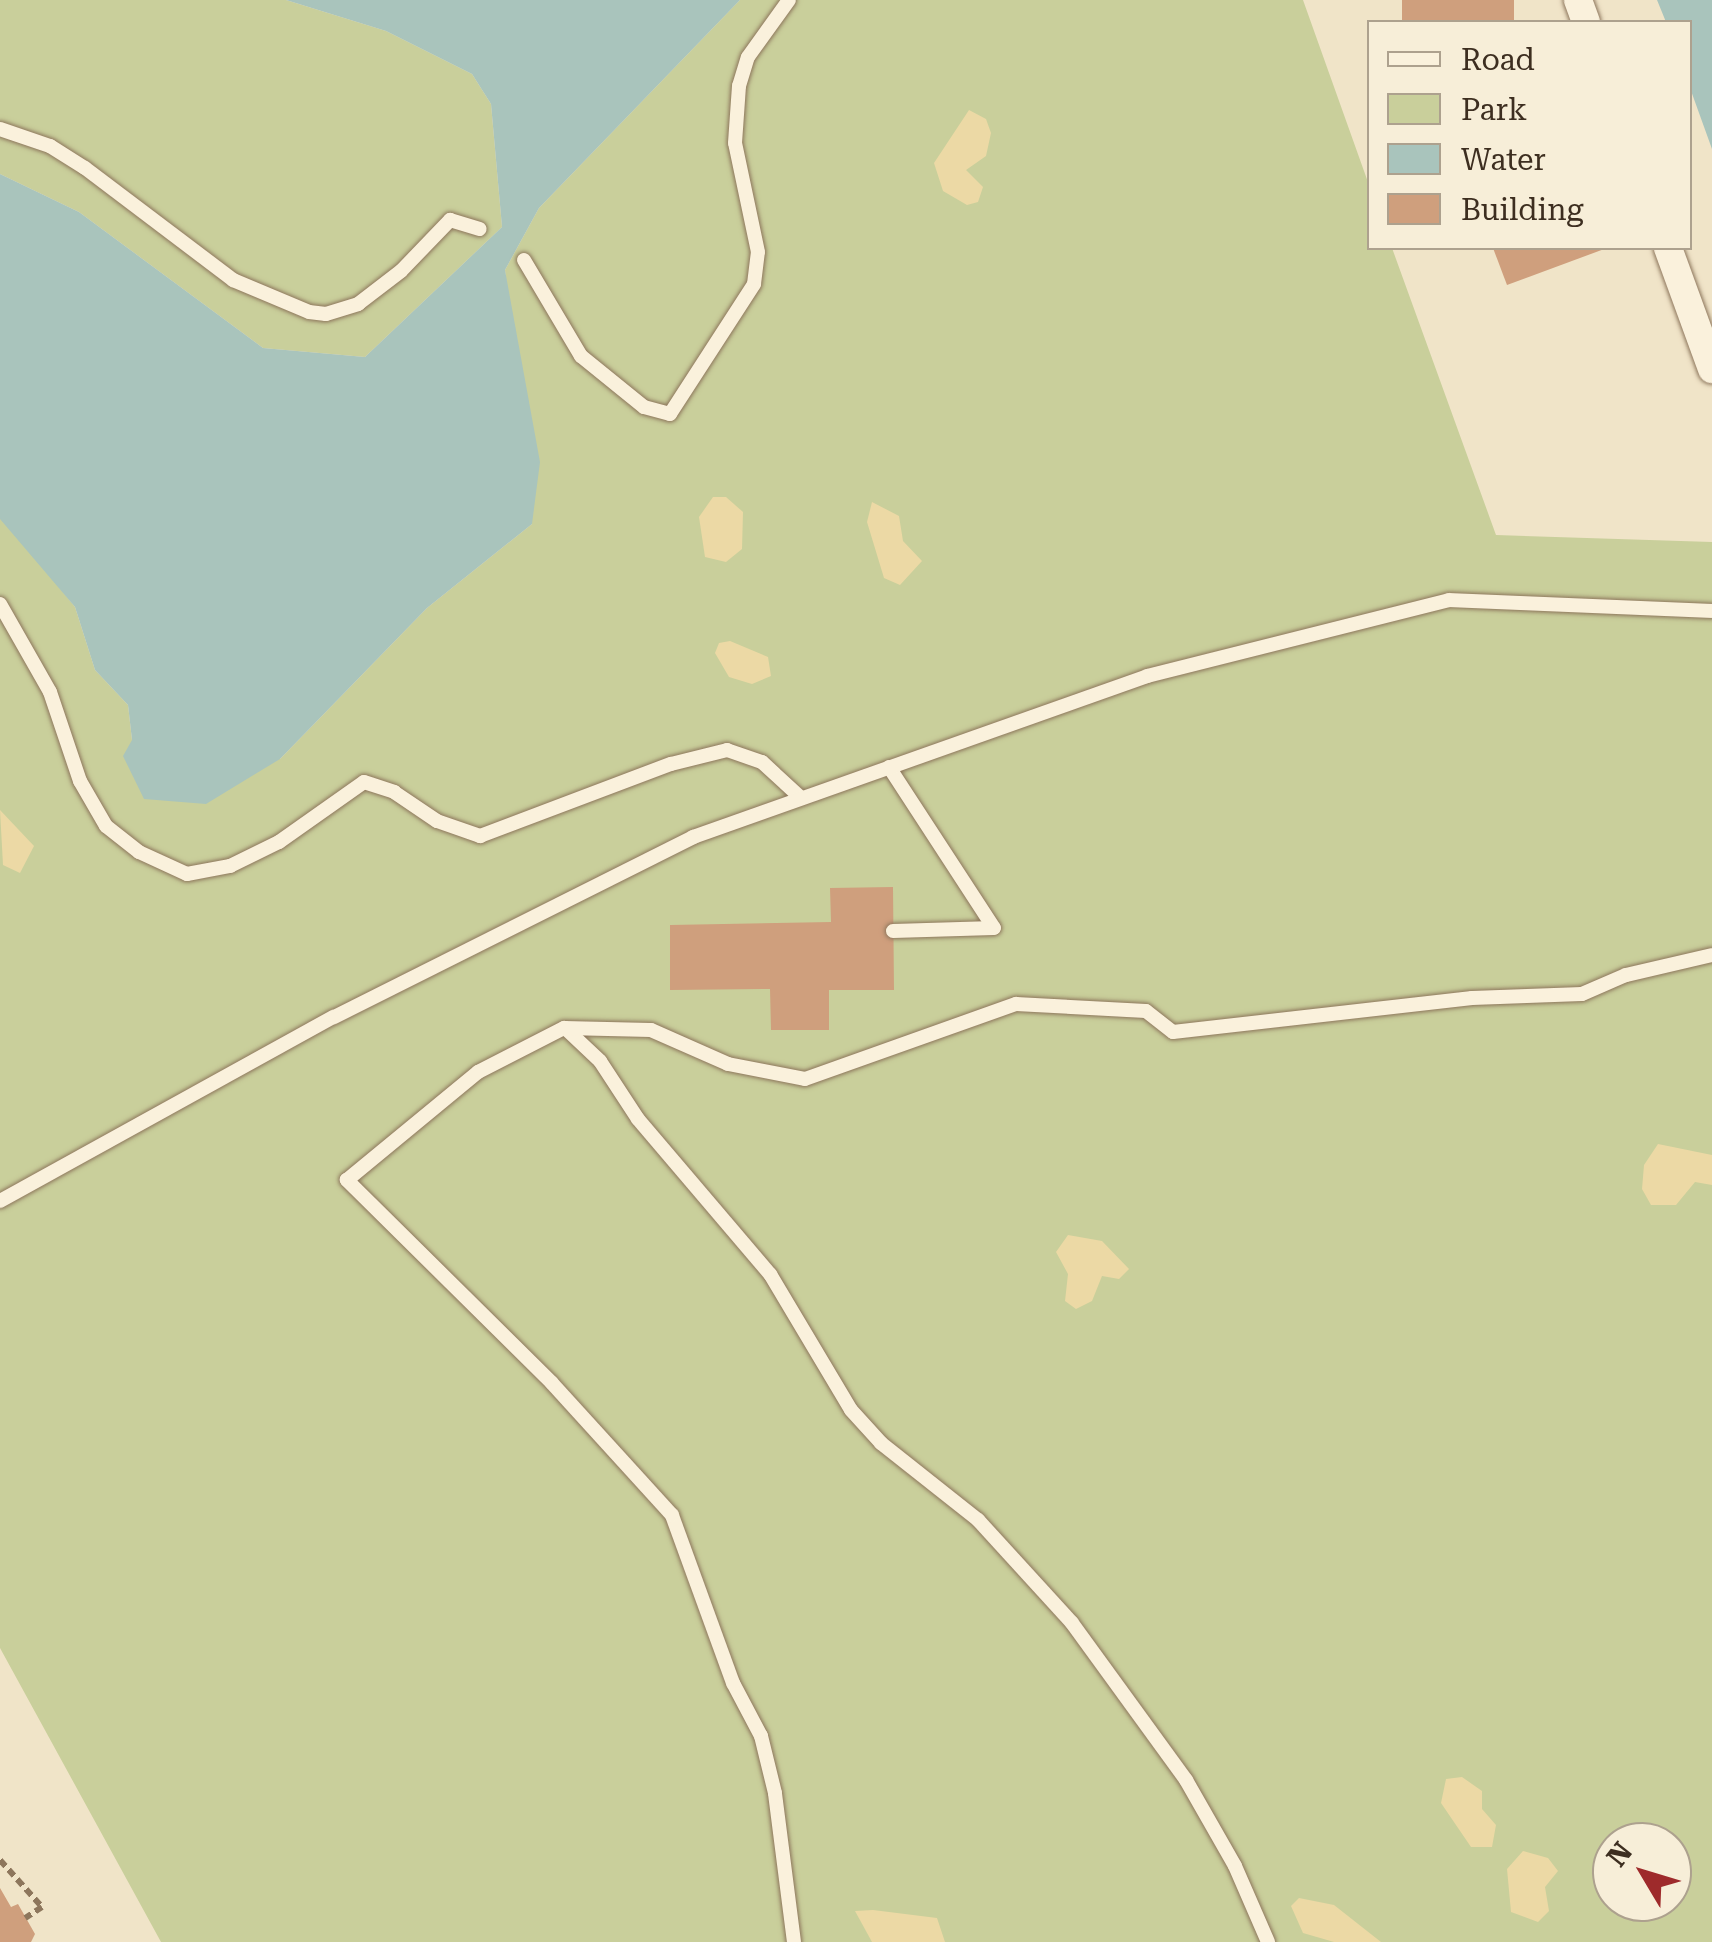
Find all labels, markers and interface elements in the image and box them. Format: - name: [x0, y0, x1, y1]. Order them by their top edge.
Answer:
- legend: [1367, 20, 1692, 250]
- text: Road: [1461, 42, 1535, 77]
- text: Park: [1461, 92, 1527, 127]
- text: Water: [1461, 142, 1546, 177]
- text: Building: [1461, 192, 1584, 227]
- north arrow: [1592, 1822, 1692, 1922]
- text: N: [1600, 1836, 1639, 1873]

